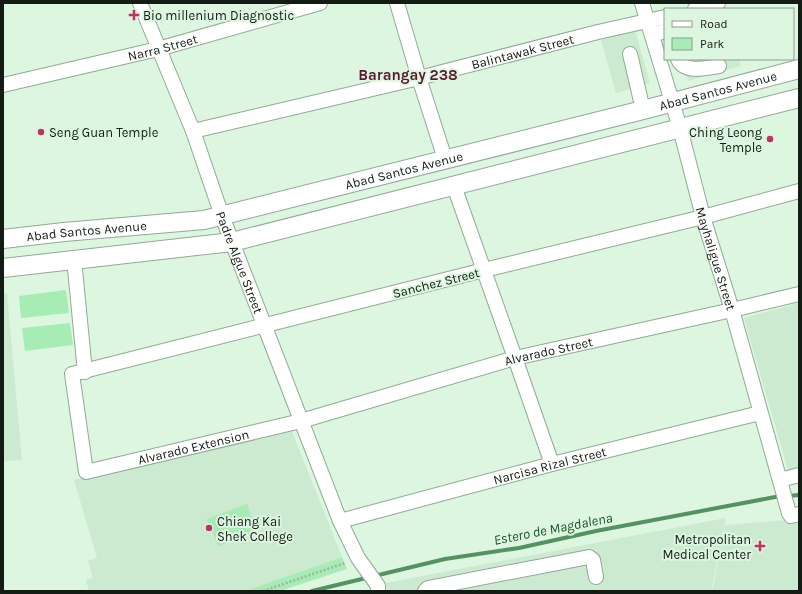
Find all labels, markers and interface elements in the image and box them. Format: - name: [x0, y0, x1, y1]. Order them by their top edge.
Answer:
- place label: Bio millenium Diagnostic: [143, 8, 294, 23]
- legend: [664, 8, 794, 60]
- marker: Bio millenium Diagnostic: [128, 9, 140, 21]
- text: Road: [700, 17, 728, 31]
- street label: Narra Street: [126, 31, 199, 63]
- street label: Balintawak Street: [470, 31, 576, 72]
- text: Park: [700, 37, 725, 51]
- district label: Barangay 238: [358, 66, 458, 84]
- street label: Abad Santos Avenue: [658, 68, 779, 113]
- place label: Seng Guan Temple: [49, 125, 159, 140]
- place label: Ching Leong Temple: [689, 125, 763, 155]
- marker: Seng Guan Temple: [36, 127, 46, 137]
- marker: Ching Leong Temple: [765, 134, 775, 144]
- street label: Abad Santos Avenue: [343, 148, 465, 192]
- street label: Mayhaligue Street: [693, 205, 739, 312]
- street label: Padre Algue Street: [213, 209, 267, 316]
- street label: Abad Santos Avenue: [26, 217, 148, 244]
- street label: Sanchez Street: [391, 265, 481, 301]
- street label: Alvarado Street: [502, 334, 594, 368]
- street label: Alvarado Extension: [136, 426, 250, 467]
- street label: Narcisa Rizal Street: [492, 443, 608, 487]
- water label: Estero de Magdalena: [492, 509, 614, 549]
- place label: Chiang Kai Shek College: [217, 514, 293, 544]
- marker: Chiang Kai Shek College: [204, 523, 214, 533]
- place label: Metropolitan Medical Center: [662, 532, 751, 562]
- marker: Metropolitan Medical Center: [754, 540, 766, 552]

